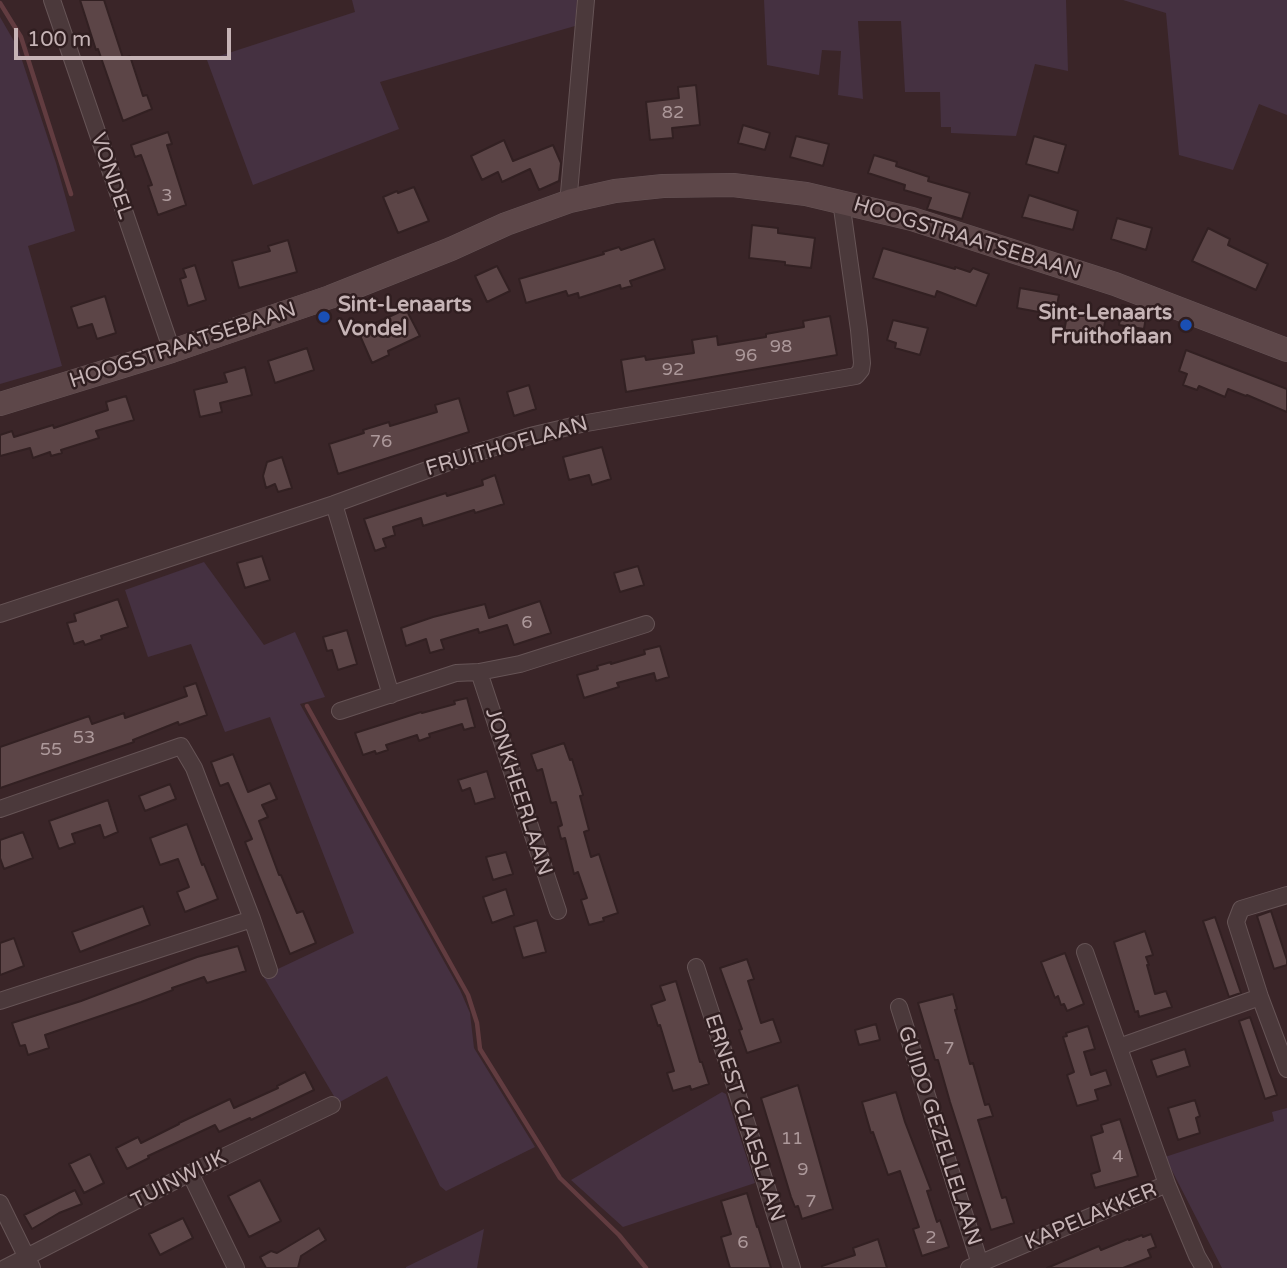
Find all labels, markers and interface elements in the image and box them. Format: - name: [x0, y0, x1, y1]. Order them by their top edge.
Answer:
- scale bar: [18, 14, 234, 58]
- text: 100 m: [27, 27, 91, 52]
- house number: 82: [662, 102, 684, 124]
- street label: VONDEL: [85, 130, 137, 222]
- house number: 3: [161, 185, 173, 207]
- street label: HOOGSTRAATSEBAAN: [850, 192, 1084, 286]
- place label: Sint-Lenaarts Vondel: [338, 292, 472, 342]
- street label: HOOGSTRAATSEBAAN: [66, 297, 300, 395]
- place label: Sint-Lenaarts Fruithoflaan: [1038, 300, 1172, 350]
- marker: Sint-Lenaarts Vondel: [316, 309, 332, 325]
- marker: Sint-Lenaarts Fruithoflaan: [1178, 317, 1194, 333]
- house number: 98: [770, 336, 792, 358]
- house number: 96: [735, 345, 757, 367]
- house number: 92: [662, 359, 684, 381]
- street label: FRUITHOFLAAN: [423, 412, 591, 482]
- house number: 76: [370, 431, 392, 453]
- house number: 6: [521, 612, 533, 634]
- street label: JONKHEERLAAN: [479, 705, 557, 879]
- house number: 53: [73, 727, 95, 749]
- house number: 55: [40, 739, 62, 761]
- street label: ERNEST CLAESLAAN: [699, 1011, 789, 1225]
- street label: GUIDO GEZELLELAAN: [892, 1023, 986, 1249]
- house number: 7: [943, 1038, 955, 1060]
- house number: 11: [781, 1128, 803, 1150]
- street label: TUINWIJK: [128, 1145, 230, 1215]
- house number: 4: [1112, 1146, 1124, 1168]
- house number: 9: [797, 1159, 809, 1181]
- street label: KAPELAKKER: [1021, 1178, 1161, 1256]
- house number: 7: [805, 1191, 817, 1213]
- house number: 2: [925, 1227, 937, 1249]
- house number: 6: [737, 1232, 749, 1254]

